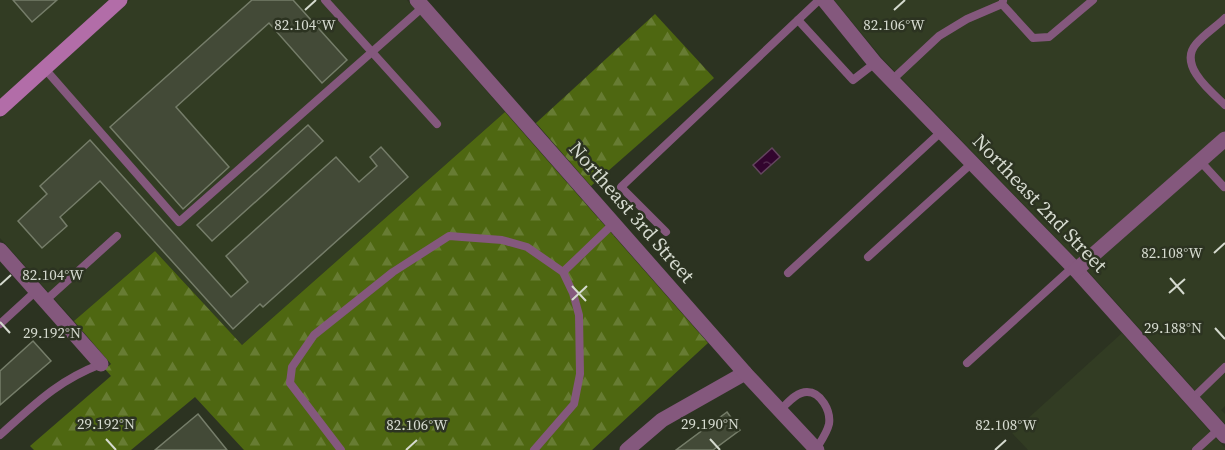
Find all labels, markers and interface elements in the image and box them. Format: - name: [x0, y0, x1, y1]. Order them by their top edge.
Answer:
- text: 82.104°W: [274, 14, 336, 35]
- text: 82.106°W: [863, 14, 925, 35]
- street label: Northeast 2nd Street: [966, 128, 1114, 279]
- street label: Northeast 3rd Street: [563, 135, 702, 289]
- text: 82.108°W: [1141, 242, 1203, 263]
- text: 82.104°W: [22, 264, 84, 285]
- text: 29.188°N: [1144, 317, 1202, 338]
- text: 29.192°N: [23, 322, 81, 343]
- text: 29.192°N: [77, 413, 135, 434]
- text: 29.190°N: [681, 413, 739, 434]
- text: 82.106°W: [386, 414, 448, 435]
- text: 82.108°W: [975, 414, 1037, 435]

